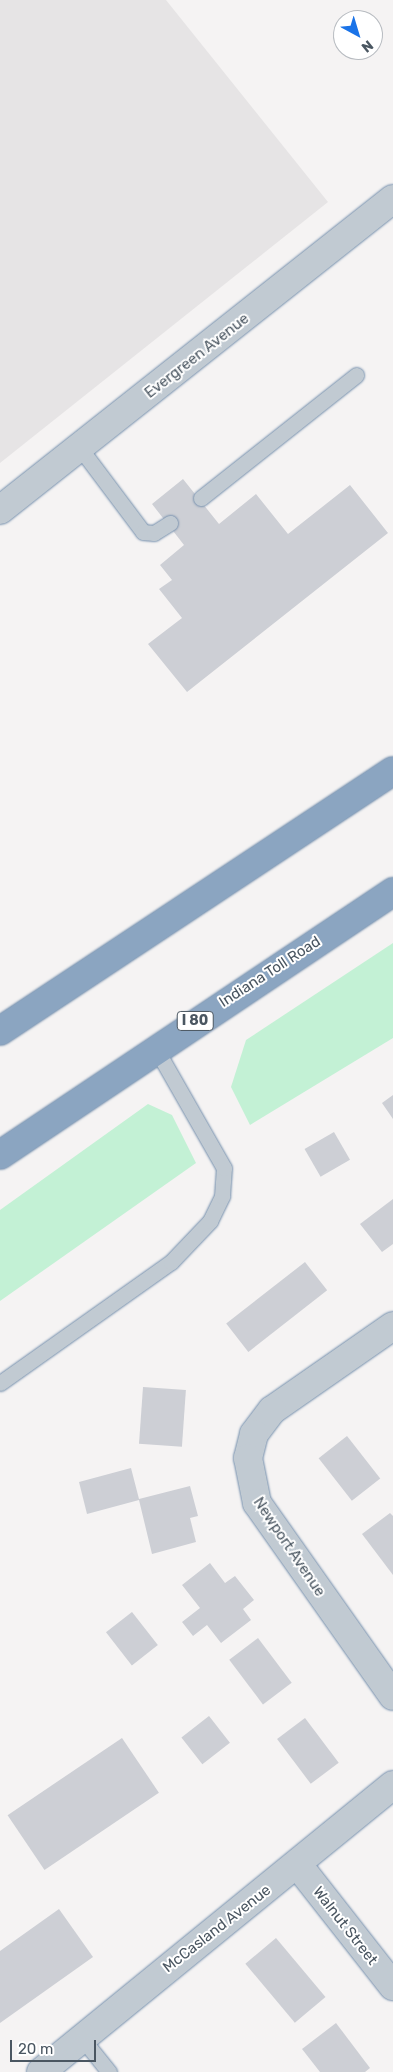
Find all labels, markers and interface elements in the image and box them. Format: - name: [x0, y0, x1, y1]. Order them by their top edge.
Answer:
- north arrow: [333, 10, 383, 60]
- text: N: [358, 36, 376, 56]
- street label: Evergreen Avenue: [141, 310, 253, 402]
- street label: Indiana Toll Road: [216, 932, 324, 1012]
- road number: I 80: [176, 1009, 214, 1032]
- street label: Newport Avenue: [249, 1494, 329, 1600]
- street label: McCasland Avenue: [159, 1881, 275, 1977]
- street label: Walnut Street: [309, 1883, 381, 1969]
- scale bar: [12, 2030, 99, 2062]
- text: 20 m: [18, 2040, 53, 2058]

